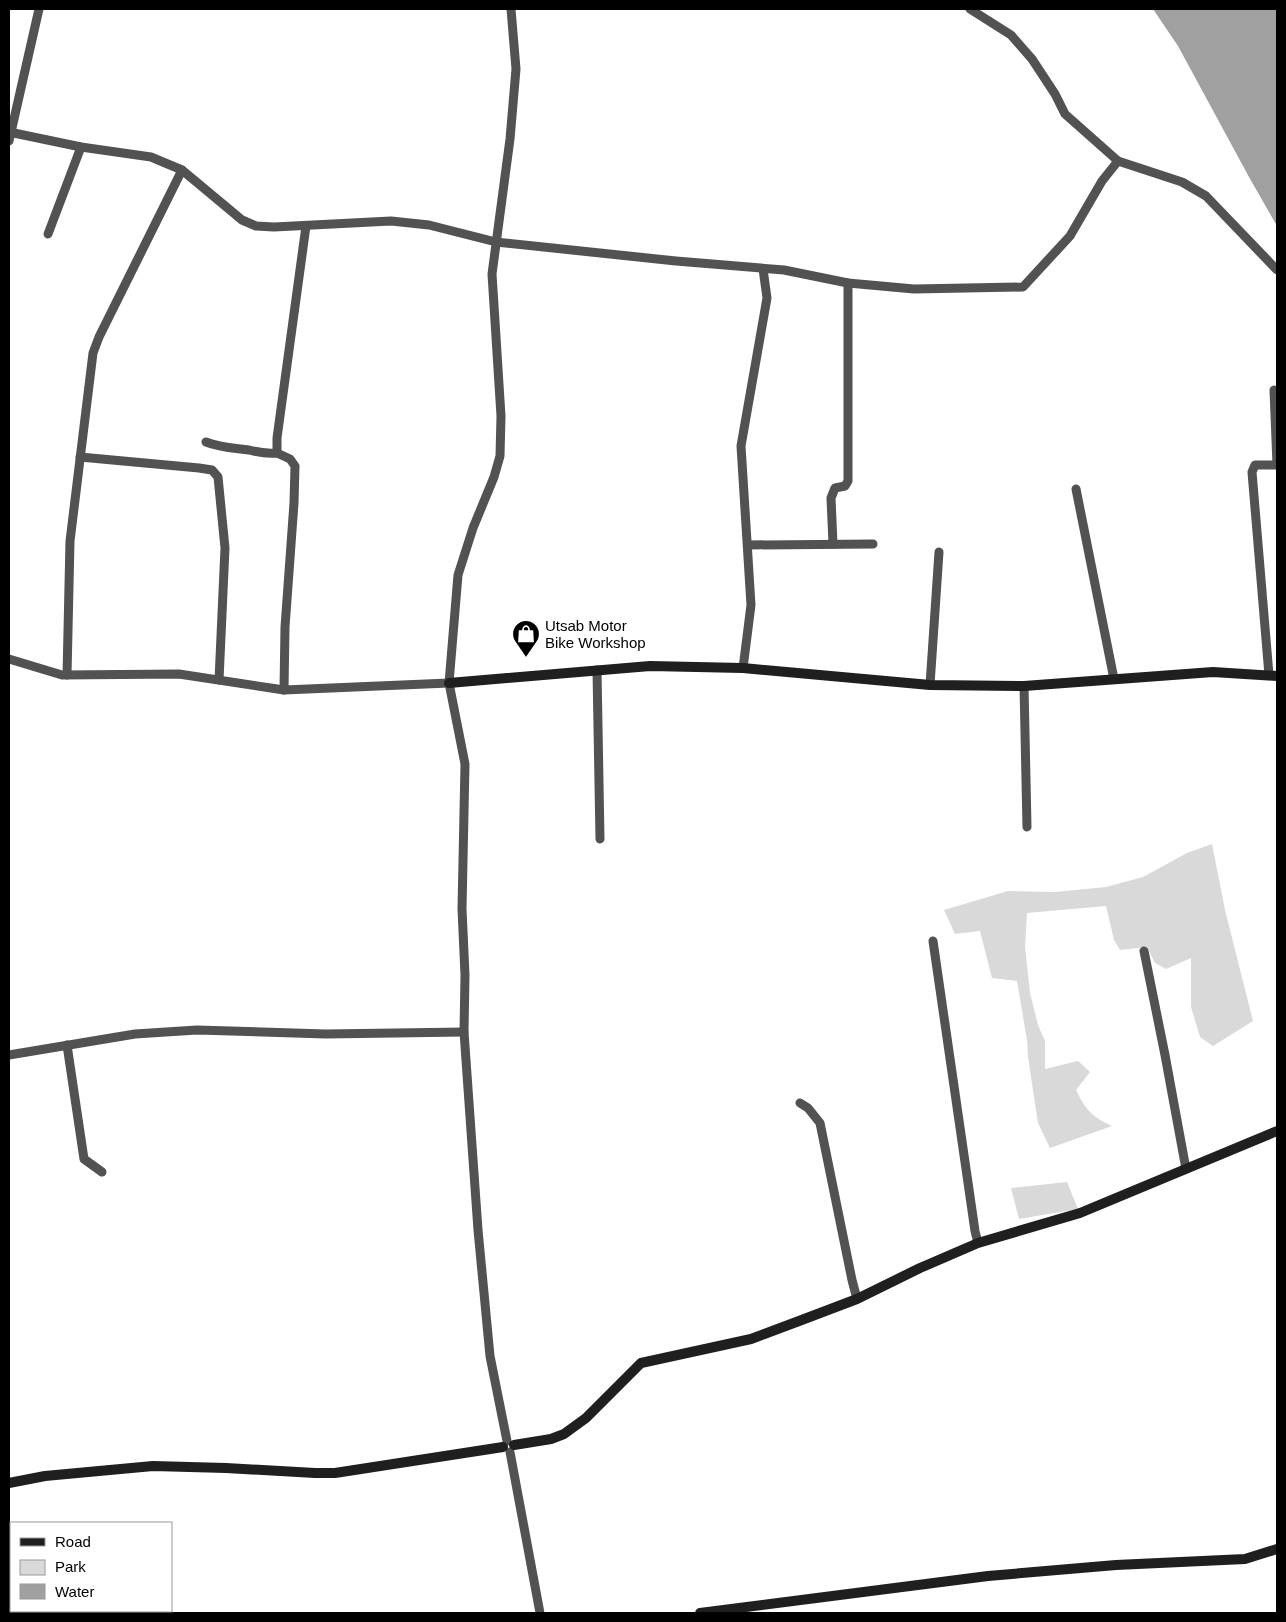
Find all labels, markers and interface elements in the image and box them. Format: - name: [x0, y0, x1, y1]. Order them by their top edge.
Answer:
- place label: Utsab Motor Bike Workshop: [545, 617, 646, 651]
- shop icon: Utsab Motor Bike Workshop: [511, 619, 541, 658]
- legend: [10, 1522, 172, 1612]
- text: Road: [55, 1533, 91, 1550]
- text: Park: [55, 1558, 86, 1575]
- text: Water: [55, 1583, 94, 1600]

